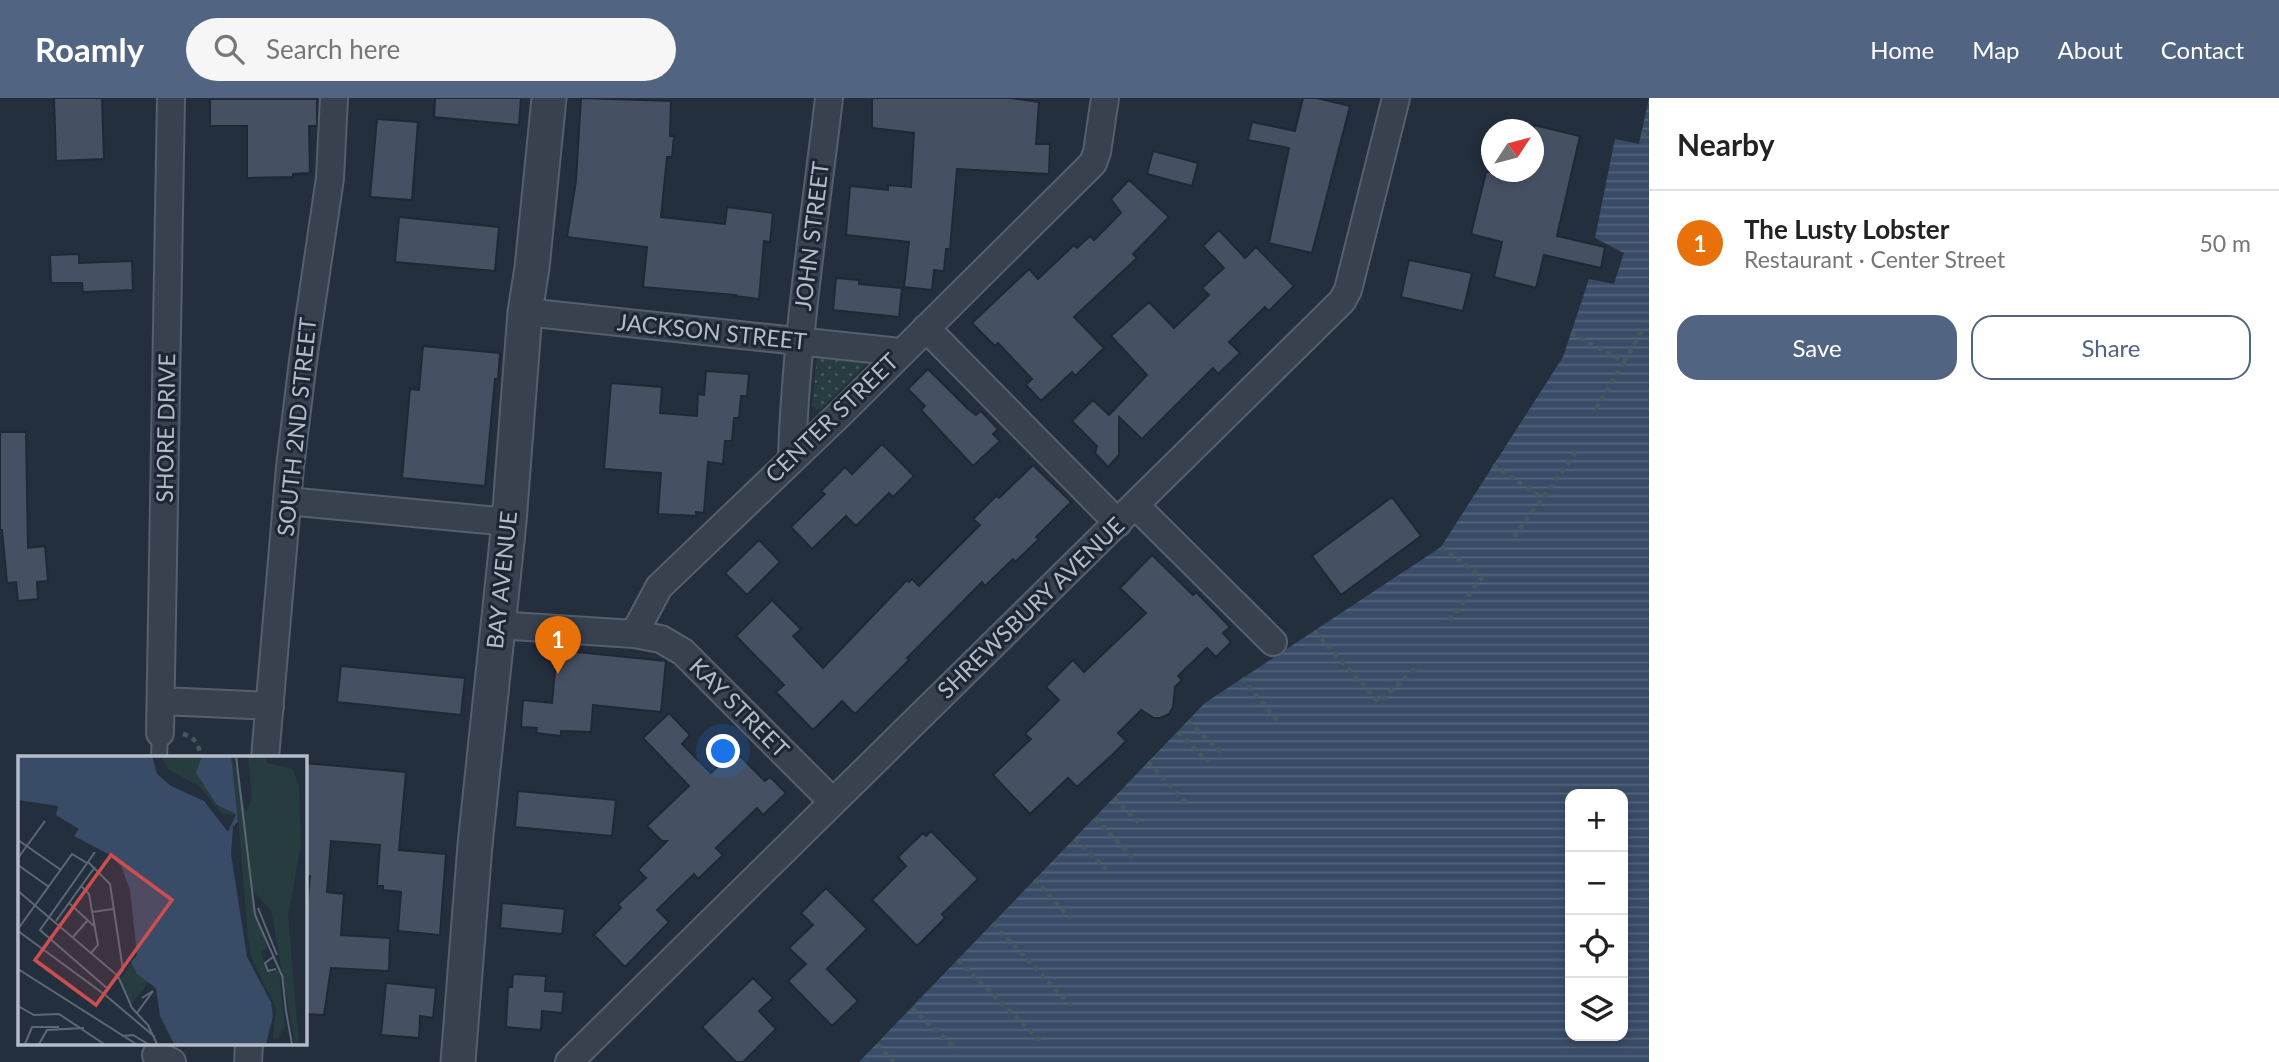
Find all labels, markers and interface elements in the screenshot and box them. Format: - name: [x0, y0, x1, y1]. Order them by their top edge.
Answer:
- search box: [186, 18, 676, 81]
- text: Roamly: [35, 29, 144, 69]
- icon: search: [210, 30, 248, 68]
- text: Search here: [266, 33, 400, 65]
- text: Home: [1870, 35, 1934, 64]
- text: Map: [1972, 35, 2020, 64]
- text: About: [2058, 35, 2123, 64]
- text: Contact: [2161, 35, 2244, 64]
- north arrow: [1481, 119, 1544, 182]
- text: Nearby: [1677, 126, 1775, 162]
- street label: JOHN STREET: [788, 159, 834, 312]
- text: The Lusty Lobster: [1744, 213, 1949, 245]
- text: 1: [1693, 229, 1707, 257]
- text: 50 m: [2200, 229, 2251, 257]
- text: Restaurant · Center Street: [1744, 245, 2005, 273]
- street label: JACKSON STREET: [616, 307, 809, 355]
- button: Save: [1677, 315, 1957, 380]
- button: Share: [1971, 315, 2251, 380]
- street label: SOUTH 2ND STREET: [271, 316, 321, 538]
- street label: CENTER STREET: [759, 346, 904, 488]
- street label: SHORE DRIVE: [150, 353, 180, 503]
- street label: BAY AVENUE: [480, 510, 522, 650]
- street label: SHREWSBURY AVENUE: [931, 511, 1130, 704]
- pin: 1: [535, 616, 581, 674]
- street label: KAY STREET: [684, 652, 796, 763]
- your location: [706, 734, 740, 768]
- inset map: [18, 756, 306, 1044]
- map controls: [1565, 789, 1628, 1041]
- button: +: [1565, 789, 1628, 852]
- button: −: [1565, 852, 1628, 915]
- button: locate: [1565, 915, 1628, 978]
- button: layers: [1565, 978, 1628, 1041]

